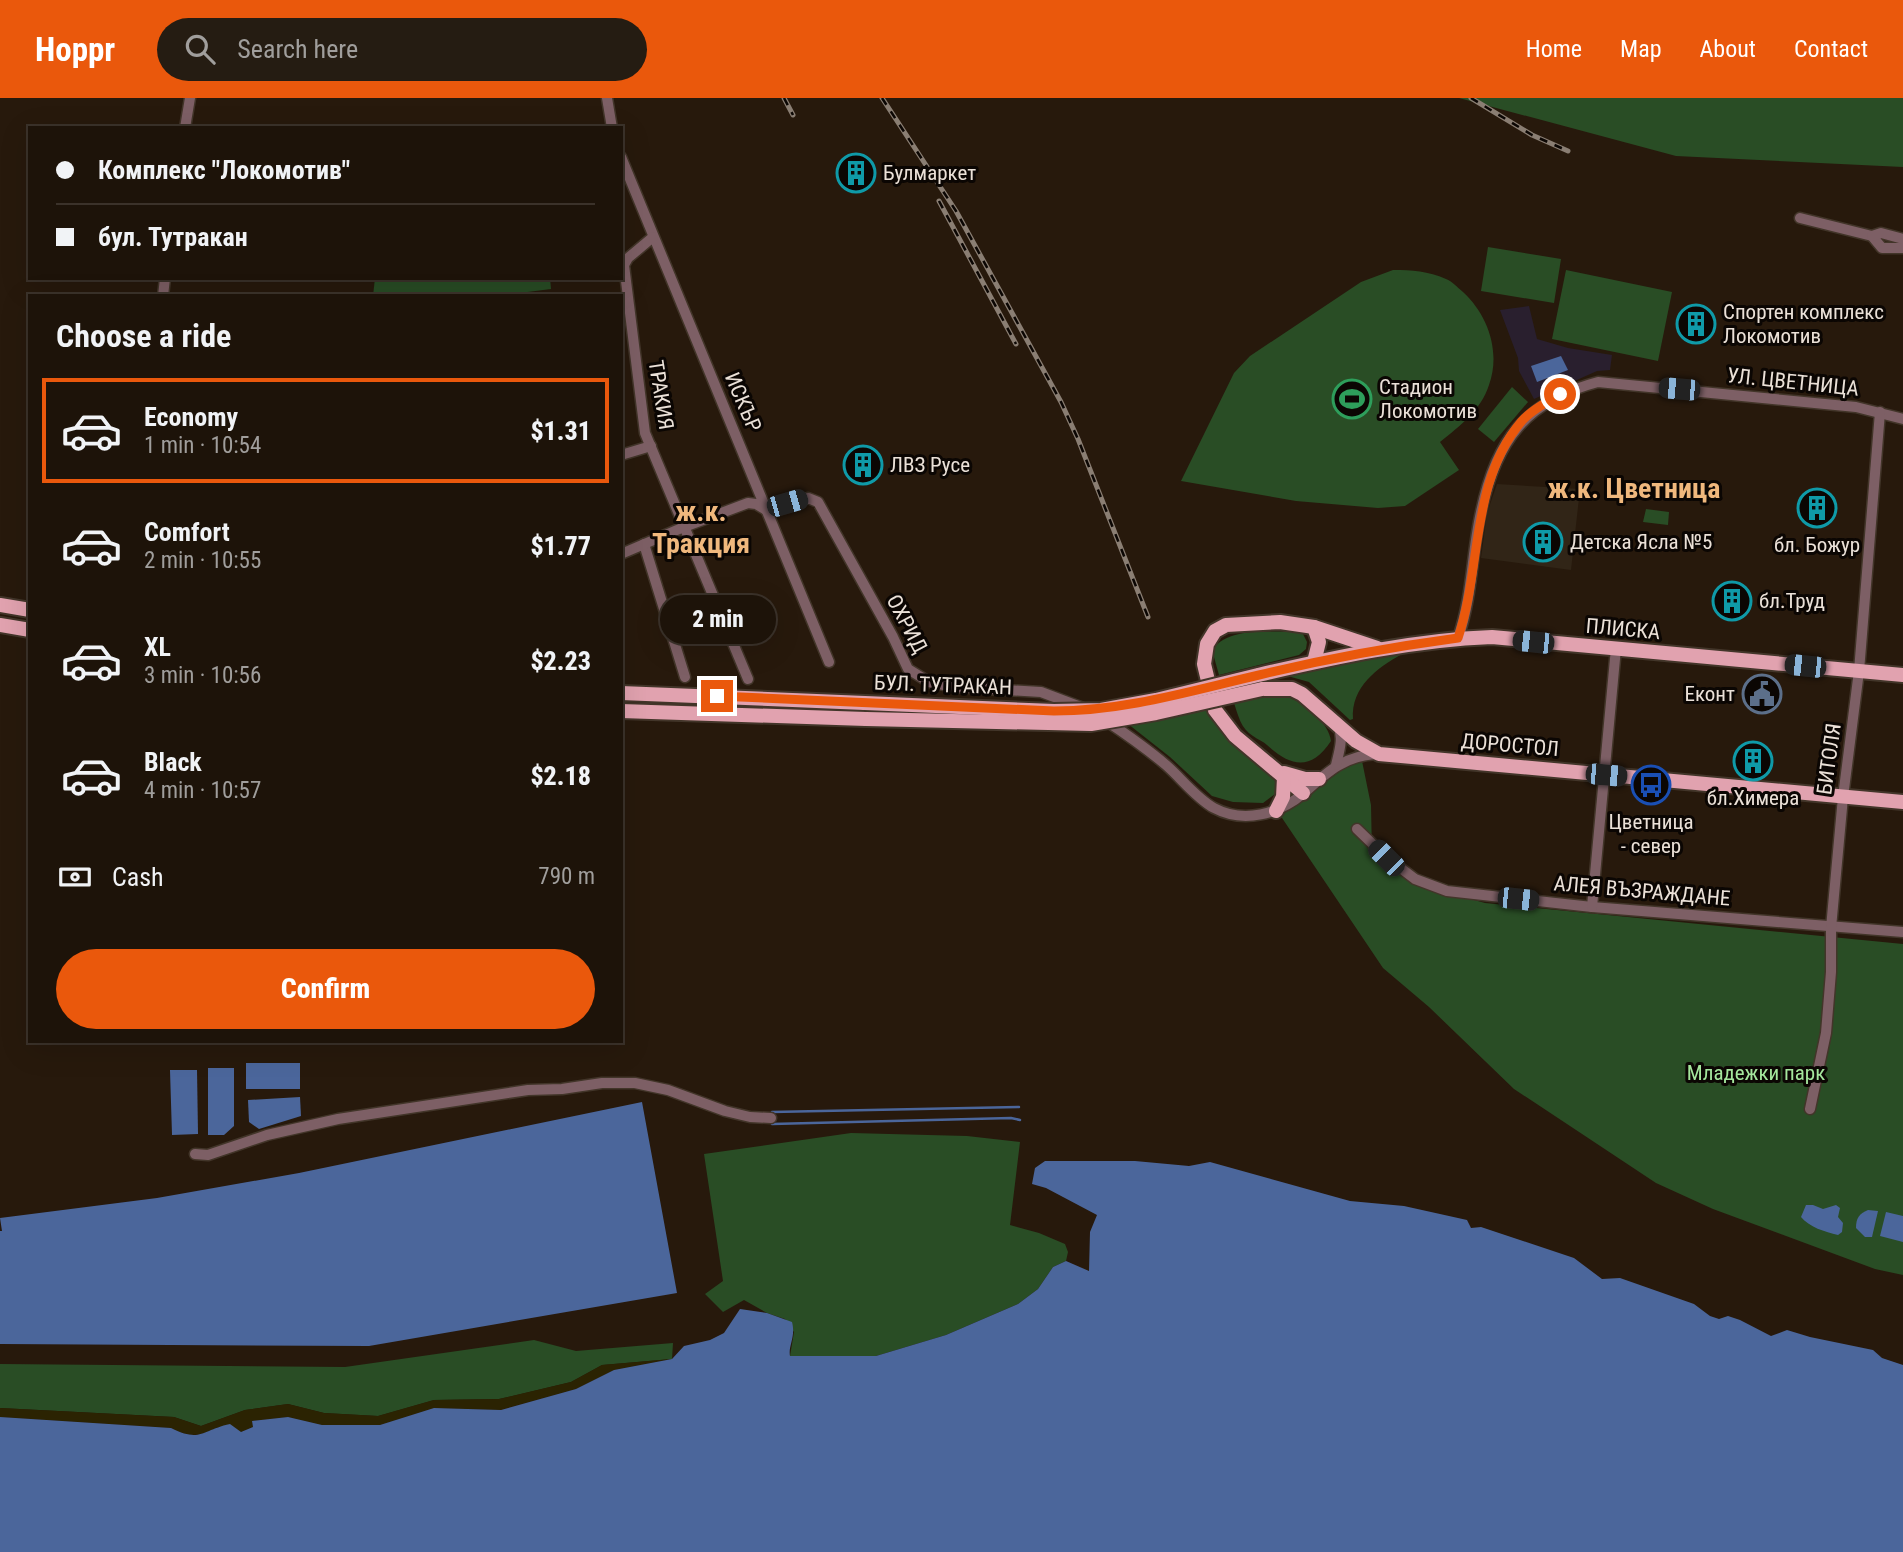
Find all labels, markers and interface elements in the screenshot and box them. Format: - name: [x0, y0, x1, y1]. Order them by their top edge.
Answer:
- search box: [157, 18, 647, 81]
- text: Hoppr: [35, 30, 115, 69]
- icon: search: [181, 30, 219, 68]
- text: Search here: [237, 34, 358, 64]
- text: Home: [1526, 35, 1582, 63]
- text: Map: [1620, 35, 1662, 63]
- text: About: [1700, 35, 1756, 63]
- text: Contact: [1794, 35, 1868, 63]
- building icon: Булмаркет: [835, 152, 877, 194]
- text: Комплекс "Локомотив": [98, 155, 350, 185]
- place label: Булмаркет: [883, 161, 976, 185]
- text: бул. Тутракан: [98, 222, 248, 252]
- place label: Спортен комплекс Локомотив: [1723, 300, 1884, 348]
- building icon: Спортен комплекс Локомотив: [1675, 303, 1717, 345]
- text: Choose a ride: [56, 317, 231, 355]
- street label: ТРАКИЯ: [644, 359, 678, 431]
- street label: УЛ. ЦВЕТНИЦА: [1726, 363, 1860, 401]
- street label: ИСКЪР: [720, 369, 766, 435]
- place label: Стадион Локомотив: [1379, 375, 1477, 423]
- car: [1658, 377, 1701, 401]
- sports icon: Стадион Локомотив: [1331, 378, 1373, 420]
- route start: [1544, 378, 1576, 410]
- icon: car: [60, 399, 123, 462]
- text: Economy: [144, 402, 238, 432]
- text: $1.31: [530, 416, 591, 446]
- text: 1 min · 10:54: [144, 432, 261, 459]
- building icon: ЛВЗ Русе: [842, 444, 884, 486]
- place label: ЛВЗ Русе: [890, 453, 970, 477]
- district label: ж.к. Цветница: [1548, 472, 1720, 505]
- car: [764, 487, 811, 519]
- building icon: бл. Божур: [1796, 487, 1838, 529]
- district label: ж.к. Тракция: [652, 495, 750, 560]
- icon: car: [60, 514, 123, 577]
- text: Comfort: [144, 517, 230, 547]
- building icon: Детска Ясла №5: [1522, 521, 1564, 563]
- place label: Детска Ясла №5: [1570, 530, 1712, 554]
- text: $1.77: [530, 531, 591, 561]
- place label: бл. Божур: [1774, 533, 1860, 557]
- text: 2 min · 10:55: [144, 547, 261, 574]
- building icon: бл.Труд: [1711, 580, 1753, 622]
- place label: бл.Труд: [1759, 589, 1825, 613]
- street label: ОХРИД: [882, 591, 932, 657]
- callout: 2 min: [659, 594, 775, 644]
- text: 2 min: [692, 606, 744, 633]
- street label: ПЛИСКА: [1585, 614, 1661, 644]
- icon: car: [60, 629, 123, 692]
- car: [1512, 629, 1555, 655]
- text: XL: [144, 632, 171, 662]
- text: $2.23: [530, 646, 591, 676]
- car: [1784, 653, 1827, 679]
- text: 3 min · 10:56: [144, 662, 261, 689]
- street label: БУЛ. ТУТРАКАН: [874, 671, 1012, 699]
- public building icon: Еконт: [1741, 673, 1783, 715]
- route end: [701, 680, 733, 712]
- place label: Еконт: [1685, 682, 1735, 706]
- street label: БИТОЛЯ: [1812, 722, 1846, 796]
- street label: ДОРОСТОЛ: [1460, 729, 1560, 761]
- building icon: бл.Химера: [1732, 740, 1774, 782]
- icon: car: [60, 744, 123, 807]
- text: Black: [144, 747, 202, 777]
- text: $2.18: [530, 761, 591, 791]
- car: [1585, 763, 1628, 787]
- bus stop icon: Цветница - север: [1630, 764, 1672, 806]
- text: 4 min · 10:57: [144, 777, 261, 804]
- place label: бл.Химера: [1707, 786, 1799, 810]
- place label: Цветница - север: [1608, 810, 1694, 858]
- car: [1364, 836, 1409, 880]
- icon: cash: [56, 858, 94, 896]
- text: Cash: [112, 862, 164, 892]
- text: 790 m: [538, 863, 595, 890]
- street label: АЛЕЯ ВЪЗРАЖДАНЕ: [1553, 871, 1731, 911]
- car: [1497, 886, 1540, 912]
- button: Confirm: [56, 949, 595, 1029]
- park label: Младежки парк: [1687, 1061, 1825, 1085]

